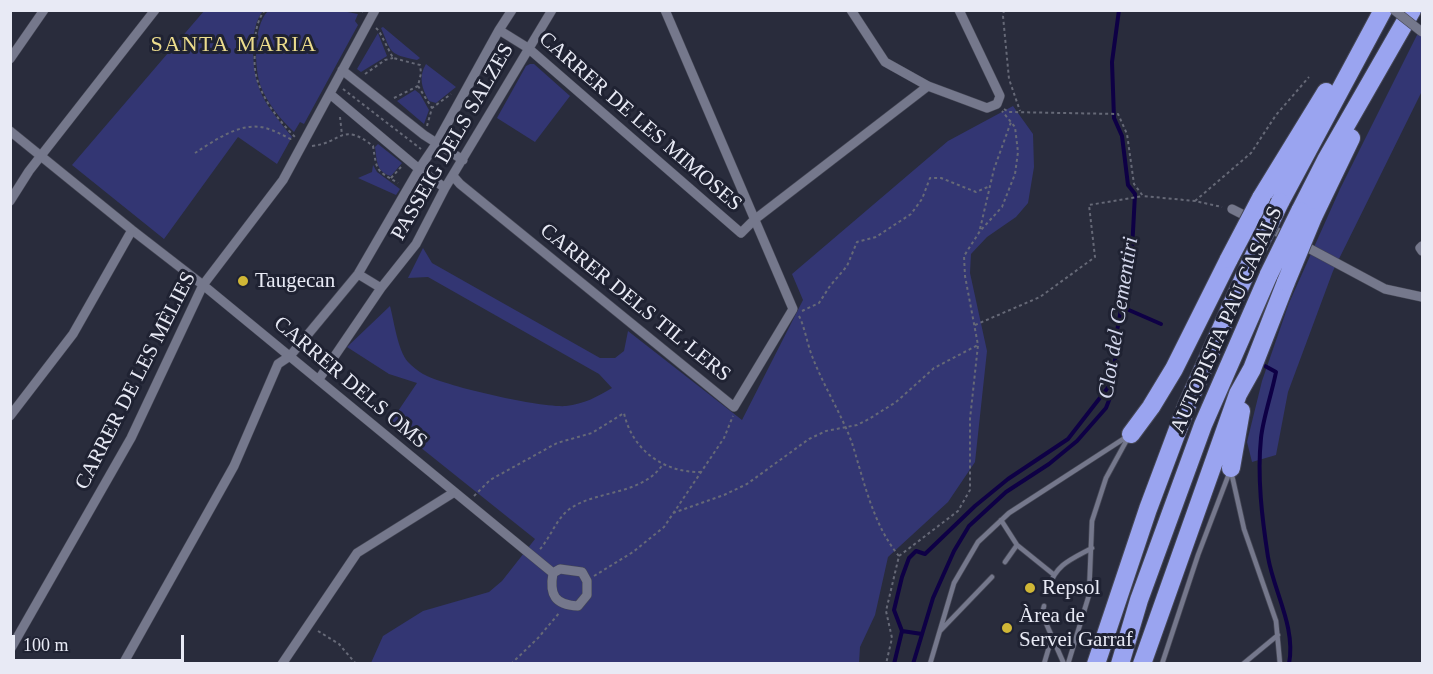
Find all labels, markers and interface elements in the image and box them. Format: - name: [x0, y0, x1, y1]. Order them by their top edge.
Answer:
- street label: CARRER DE LES MIMOSES: [533, 27, 747, 217]
- district label: SANTA MARIA: [151, 32, 317, 58]
- street label: PASSEIG DELS SALZES: [386, 39, 520, 245]
- street label: AUTOPISTA PAU CASALS: [1166, 203, 1288, 437]
- street label: CARRER DELS TIL·LERS: [535, 218, 735, 388]
- water label: Clot del Cementiri: [1093, 235, 1145, 401]
- street label: CARRER DE LES MÈLIES: [70, 268, 202, 494]
- place label: Taugecan: [255, 268, 335, 294]
- marker: Taugecan: [236, 274, 250, 288]
- street label: CARRER DELS OMS: [268, 311, 432, 455]
- place label: Repsol: [1042, 575, 1100, 601]
- marker: Repsol: [1023, 581, 1037, 595]
- place label: Àrea de Servei Garraf: [1019, 603, 1133, 653]
- marker: Àrea de Servei Garraf: [1000, 621, 1014, 635]
- scale bar: [15, 623, 188, 661]
- text: 100 m: [23, 635, 69, 655]

